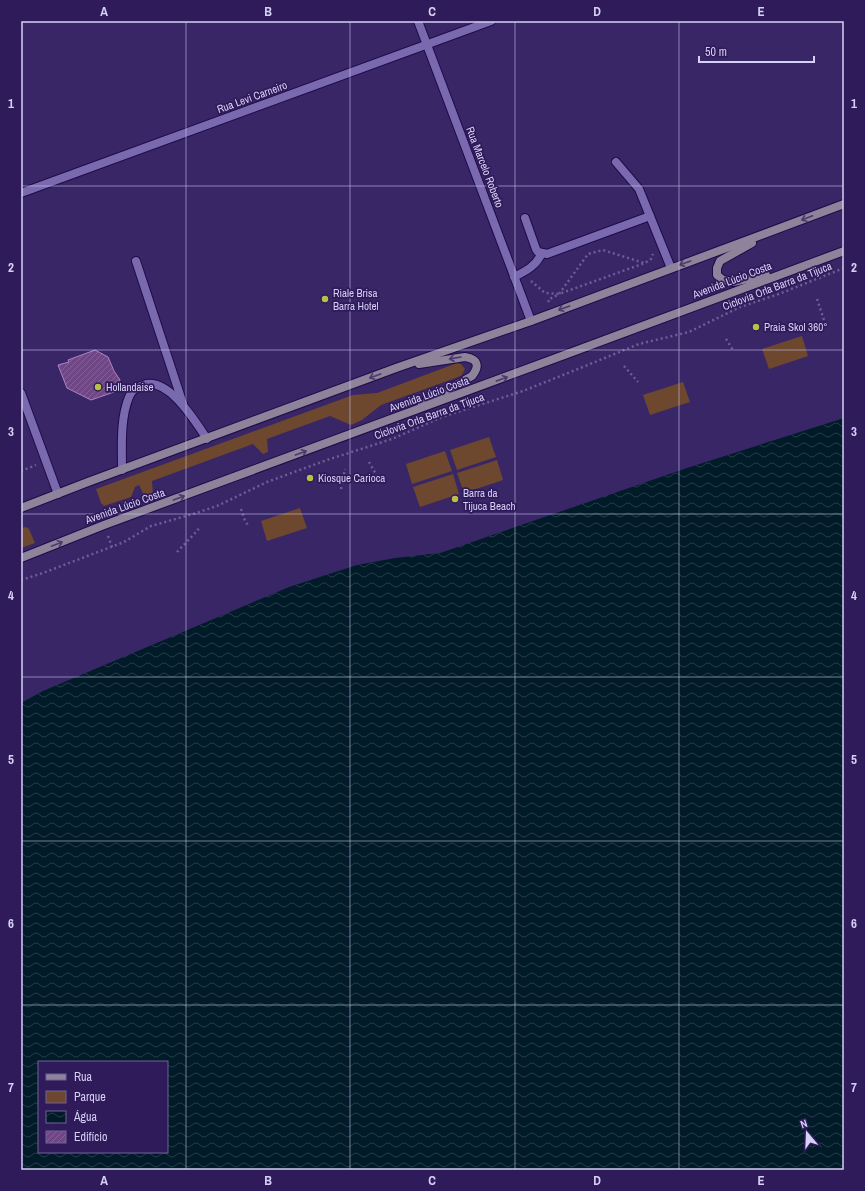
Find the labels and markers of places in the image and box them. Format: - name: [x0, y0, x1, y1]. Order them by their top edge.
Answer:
- place label: Riale Brisa Barra Hotel: [333, 286, 379, 313]
- marker: Riale Brisa Barra Hotel: [320, 294, 330, 304]
- place label: Praia Skol 360°: [764, 320, 828, 334]
- marker: Praia Skol 360°: [751, 322, 761, 332]
- place label: Hollandaise: [106, 380, 154, 394]
- marker: Hollandaise: [93, 382, 103, 392]
- place label: Kiosque Carioca: [318, 471, 385, 485]
- marker: Kiosque Carioca: [305, 473, 315, 483]
- place label: Barra da Tijuca Beach: [463, 486, 515, 513]
- marker: Barra da Tijuca Beach: [450, 494, 460, 504]

